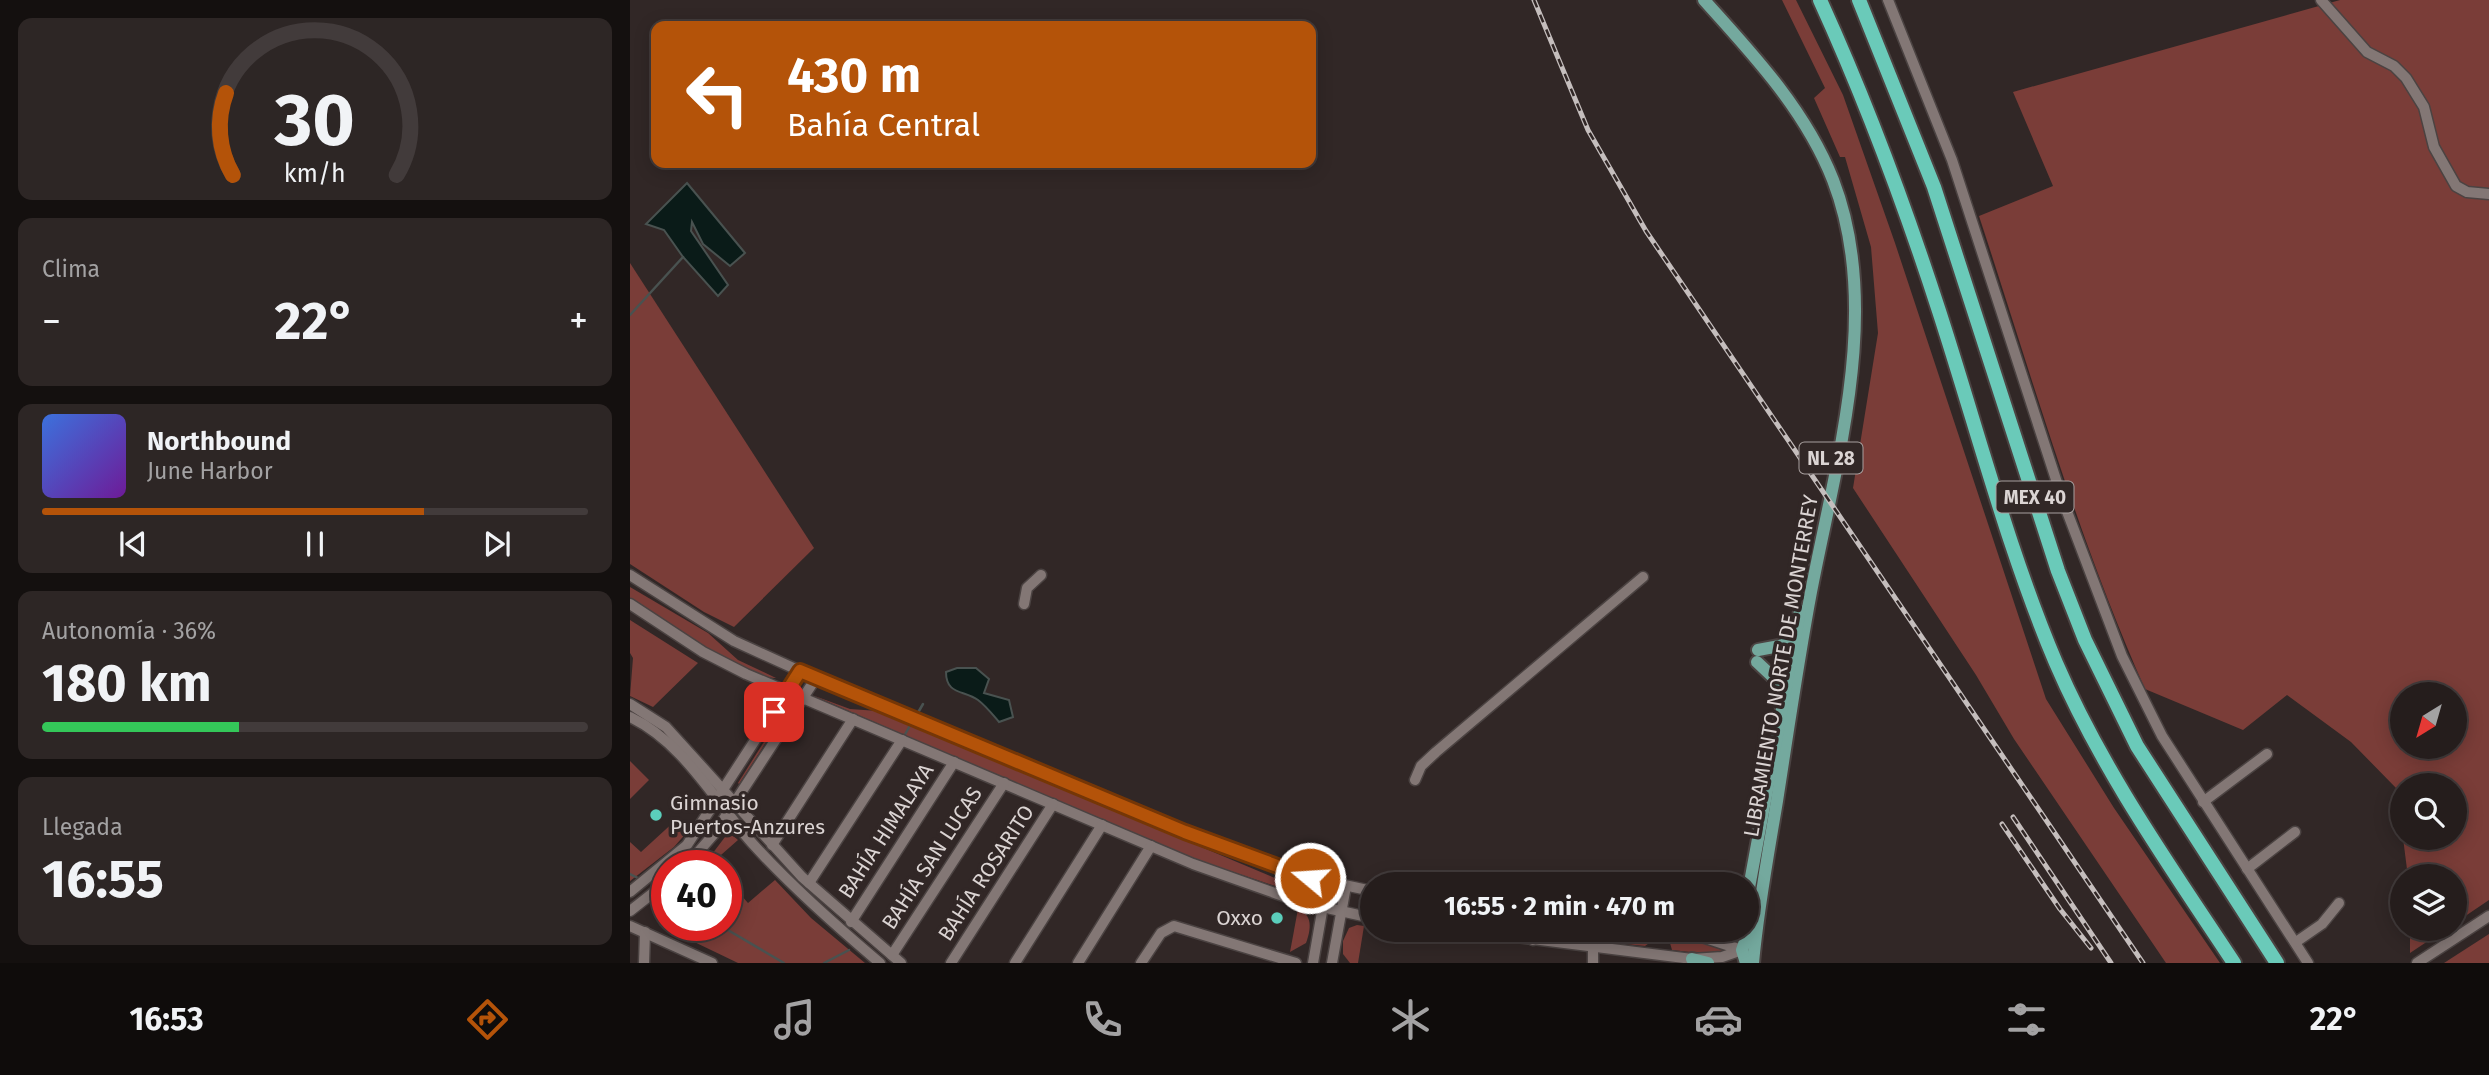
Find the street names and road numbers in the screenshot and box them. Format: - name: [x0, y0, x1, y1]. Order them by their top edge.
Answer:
- road number: NL 28: [1800, 442, 1862, 474]
- road number: MEX 40: [1996, 482, 2074, 512]
- street label: LIBRAMIENTO NORTE DE MONTERREY: [1738, 493, 1824, 839]
- street label: BAHÍA HIMALAYA: [833, 759, 939, 903]
- street label: BAHÍA SAN LUCAS: [876, 782, 988, 934]
- street label: BAHÍA ROSARITO: [932, 800, 1040, 946]

